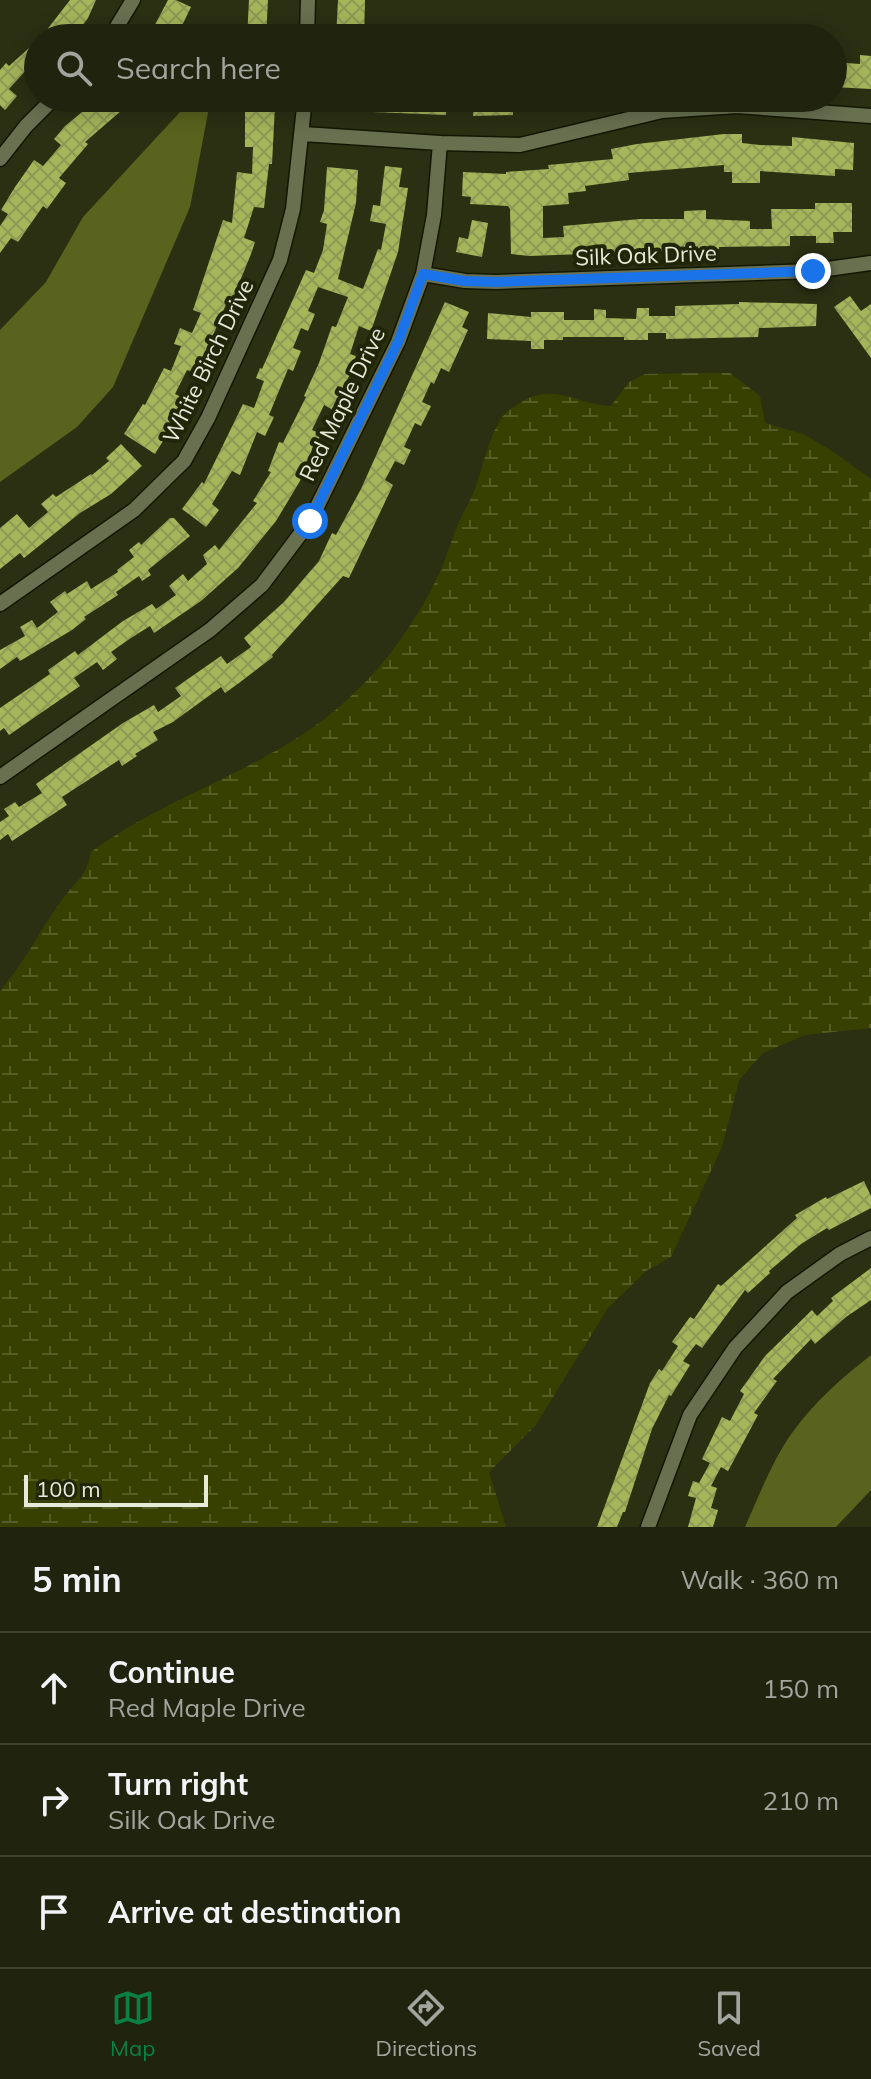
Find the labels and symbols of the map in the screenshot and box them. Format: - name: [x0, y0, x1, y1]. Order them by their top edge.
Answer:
- street label: Silk Oak Drive: [575, 239, 717, 271]
- route end: [795, 253, 831, 289]
- street label: White Birch Drive: [156, 275, 260, 447]
- street label: Red Maple Drive: [293, 323, 391, 485]
- route start: [292, 503, 328, 539]
- scale bar: [24, 1471, 208, 1507]

